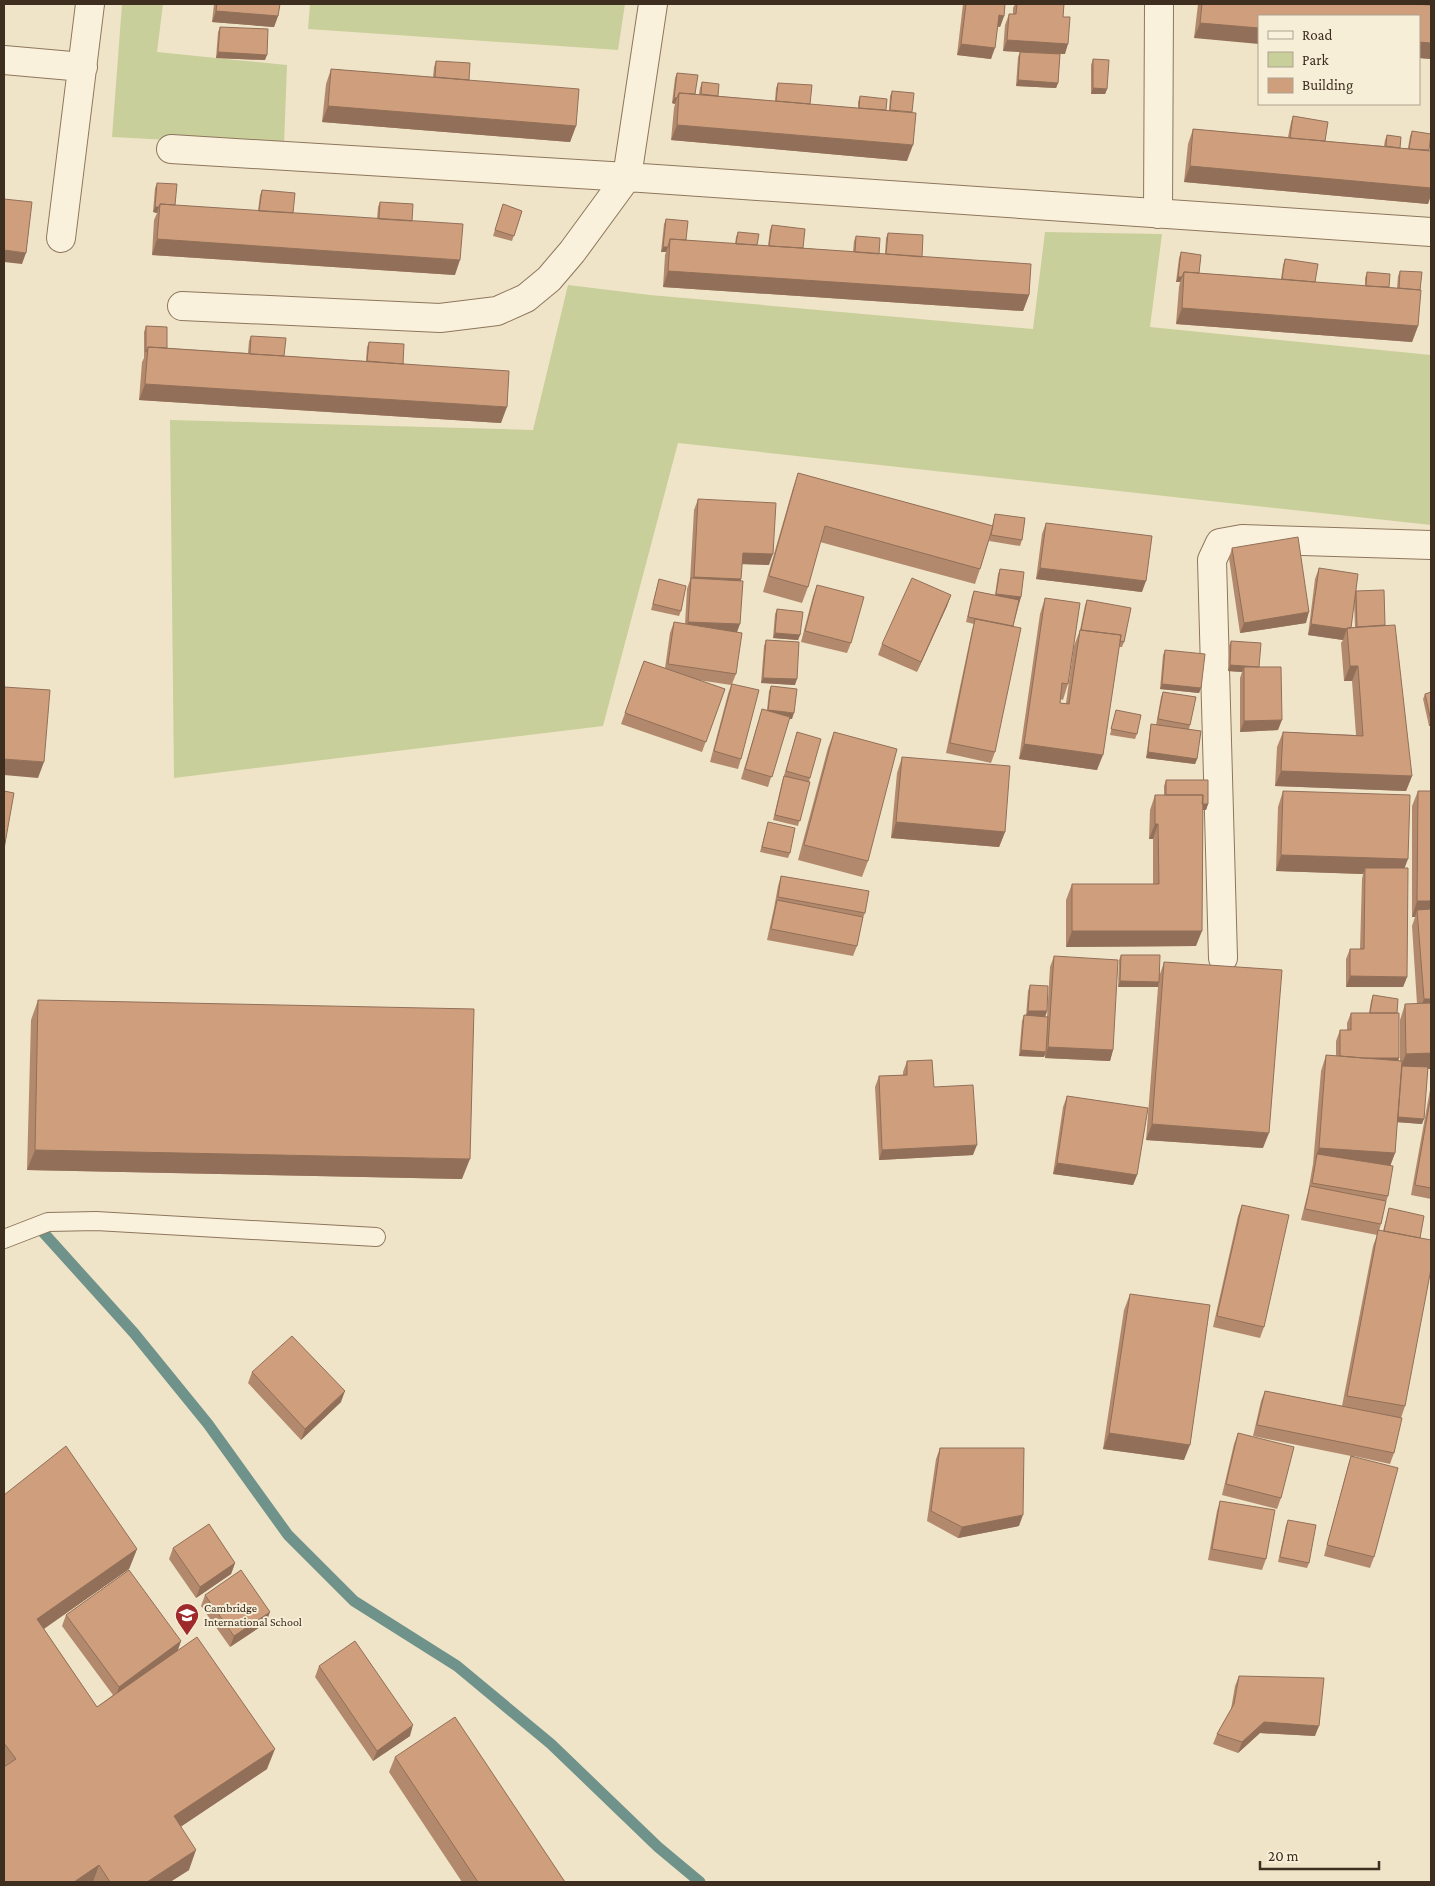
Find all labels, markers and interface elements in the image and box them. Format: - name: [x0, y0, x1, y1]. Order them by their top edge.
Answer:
- legend: [1258, 15, 1420, 105]
- text: Road: [1302, 27, 1333, 43]
- text: Park: [1302, 52, 1329, 68]
- text: Building: [1302, 77, 1353, 94]
- place label: Cambridge International School: [204, 1601, 302, 1629]
- school or university icon: Cambridge International School: [174, 1602, 200, 1636]
- scale bar: [1260, 1838, 1379, 1870]
- text: 20 m: [1268, 1848, 1299, 1864]

